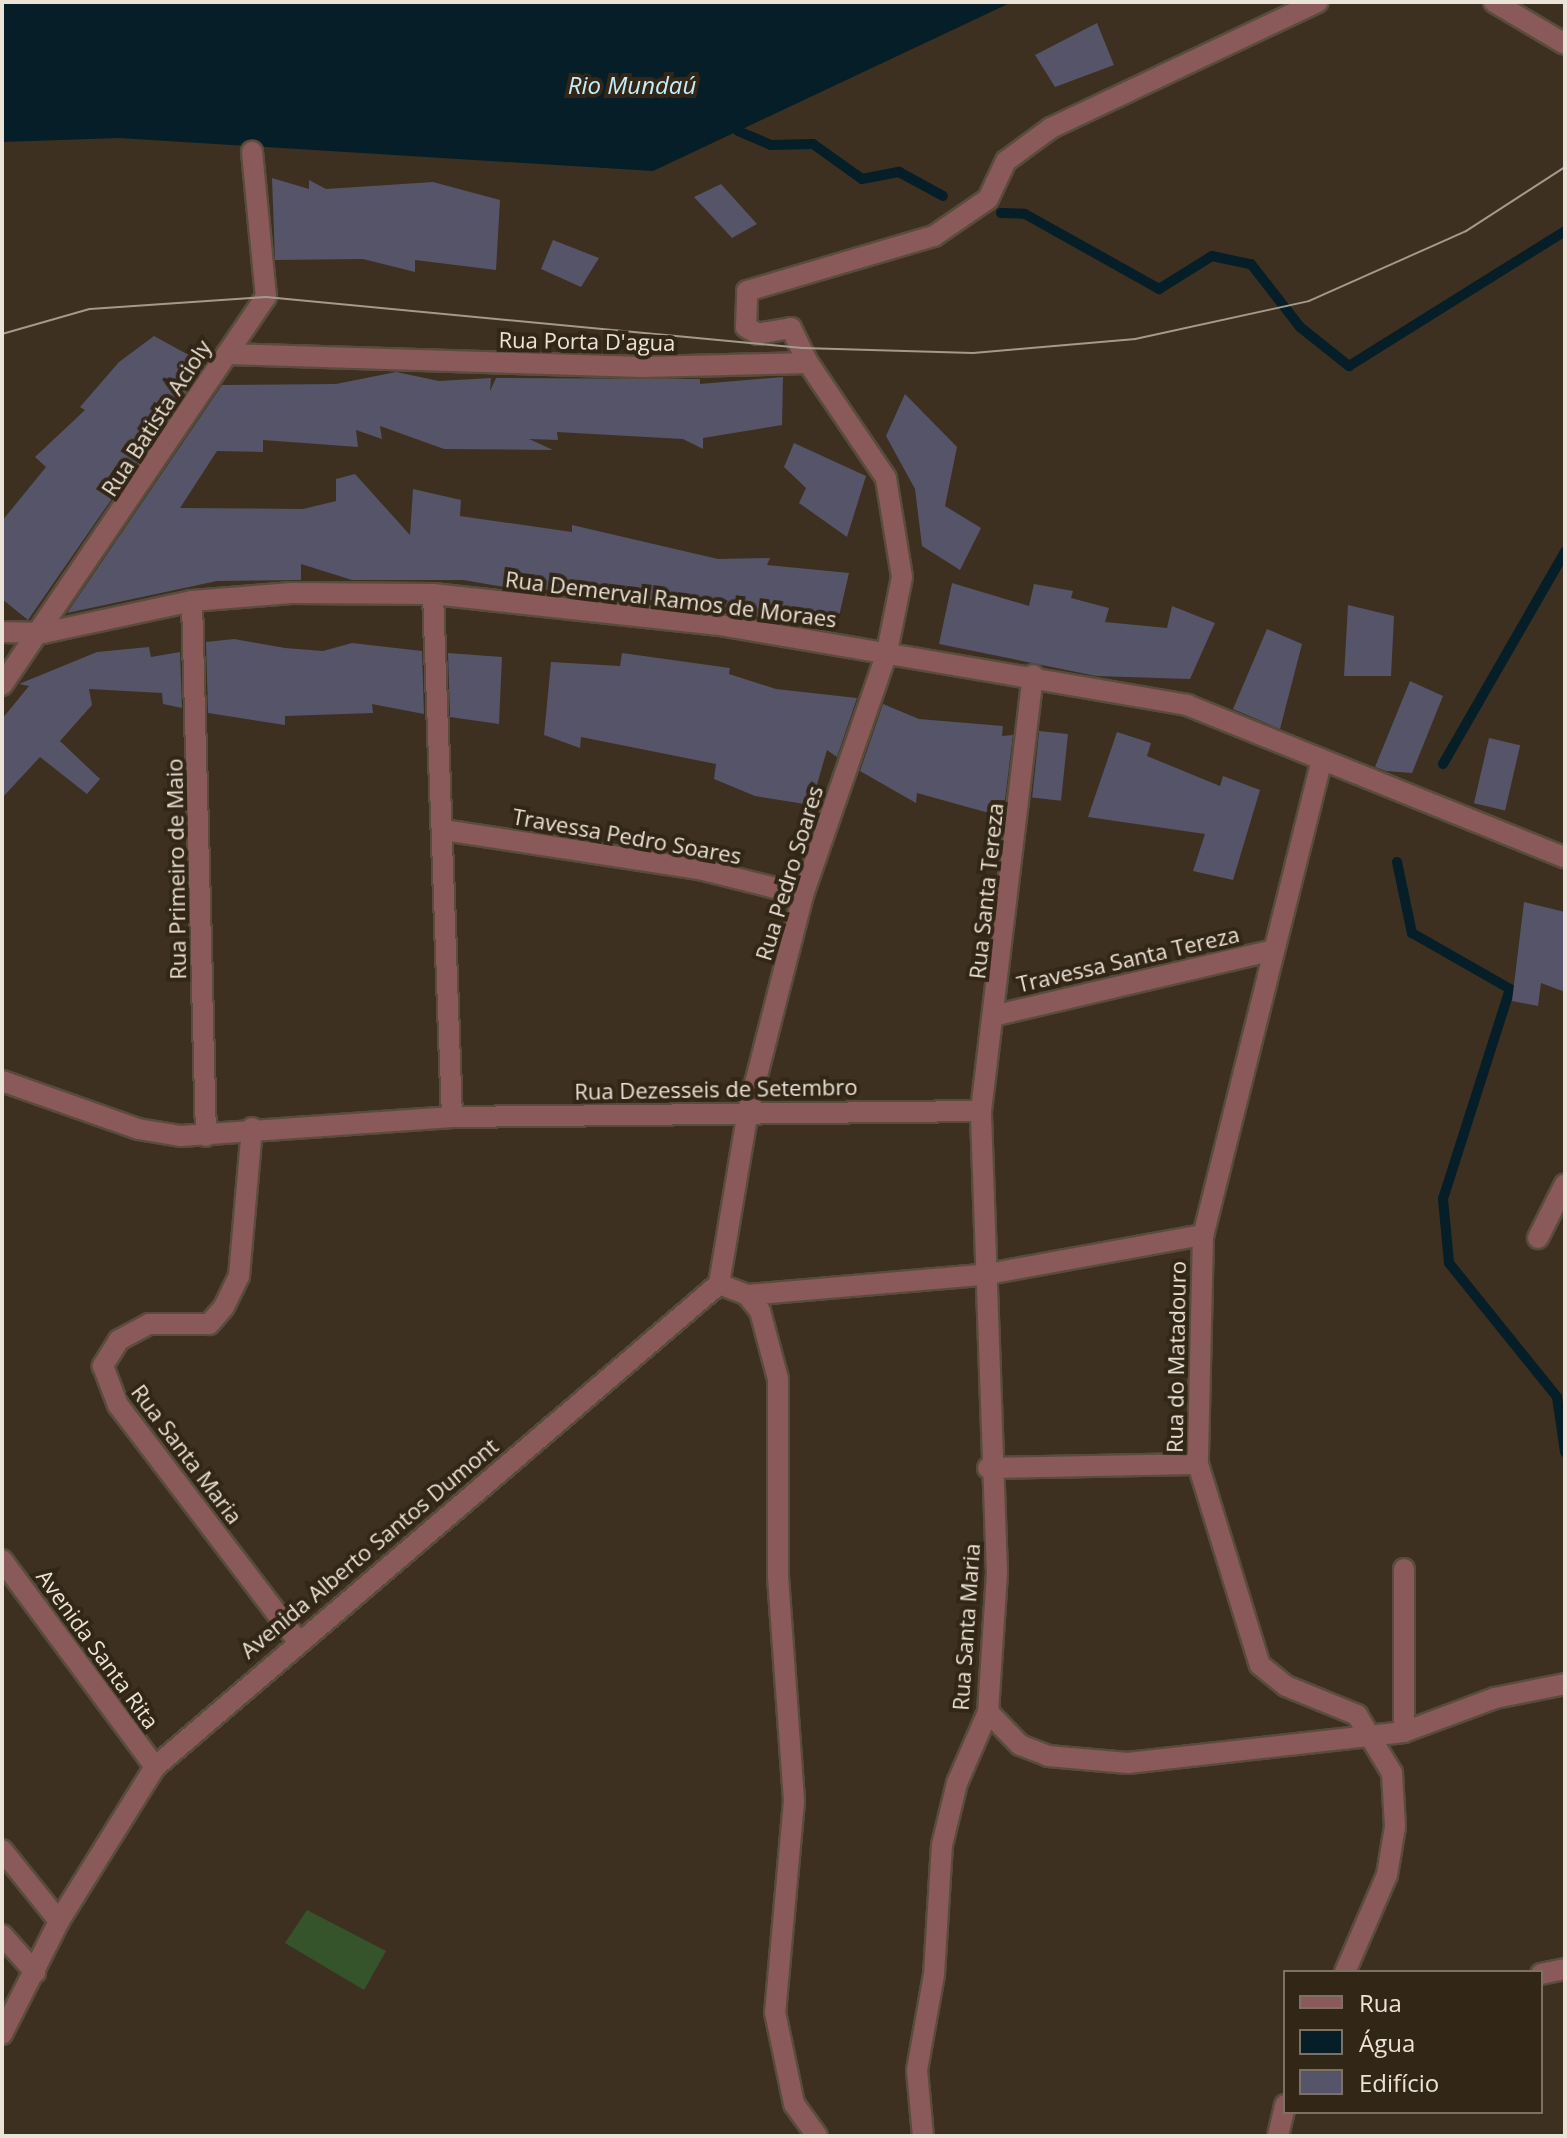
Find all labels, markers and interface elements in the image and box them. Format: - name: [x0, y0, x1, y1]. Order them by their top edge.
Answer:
- water label: Rio Mundaú: [568, 71, 696, 99]
- street label: Rua Porta D'agua: [498, 326, 676, 356]
- street label: Rua Batista Acioly: [96, 335, 216, 501]
- street label: Rua Demerval Ramos de Moraes: [504, 566, 838, 632]
- street label: Rua Primeiro de Maio: [161, 758, 191, 980]
- street label: Rua Pedro Soares: [750, 782, 828, 964]
- street label: Rua Santa Tereza: [964, 802, 1008, 980]
- street label: Travessa Pedro Soares: [511, 803, 743, 869]
- street label: Travessa Santa Tereza: [1014, 921, 1242, 997]
- street label: Rua Dezesseis de Setembro: [574, 1073, 858, 1105]
- street label: Rua do Matadouro: [1161, 1261, 1191, 1453]
- street label: Rua Santa Maria: [126, 1379, 248, 1529]
- street label: Avenida Alberto Santos Dumont: [235, 1432, 503, 1664]
- street label: Rua Santa Maria: [947, 1543, 985, 1711]
- street label: Avenida Santa Rita: [31, 1564, 165, 1734]
- legend: [1283, 1970, 1543, 2114]
- text: Rua: [1359, 1986, 1402, 2019]
- text: Água: [1359, 2026, 1415, 2059]
- text: Edifício: [1359, 2066, 1439, 2099]

